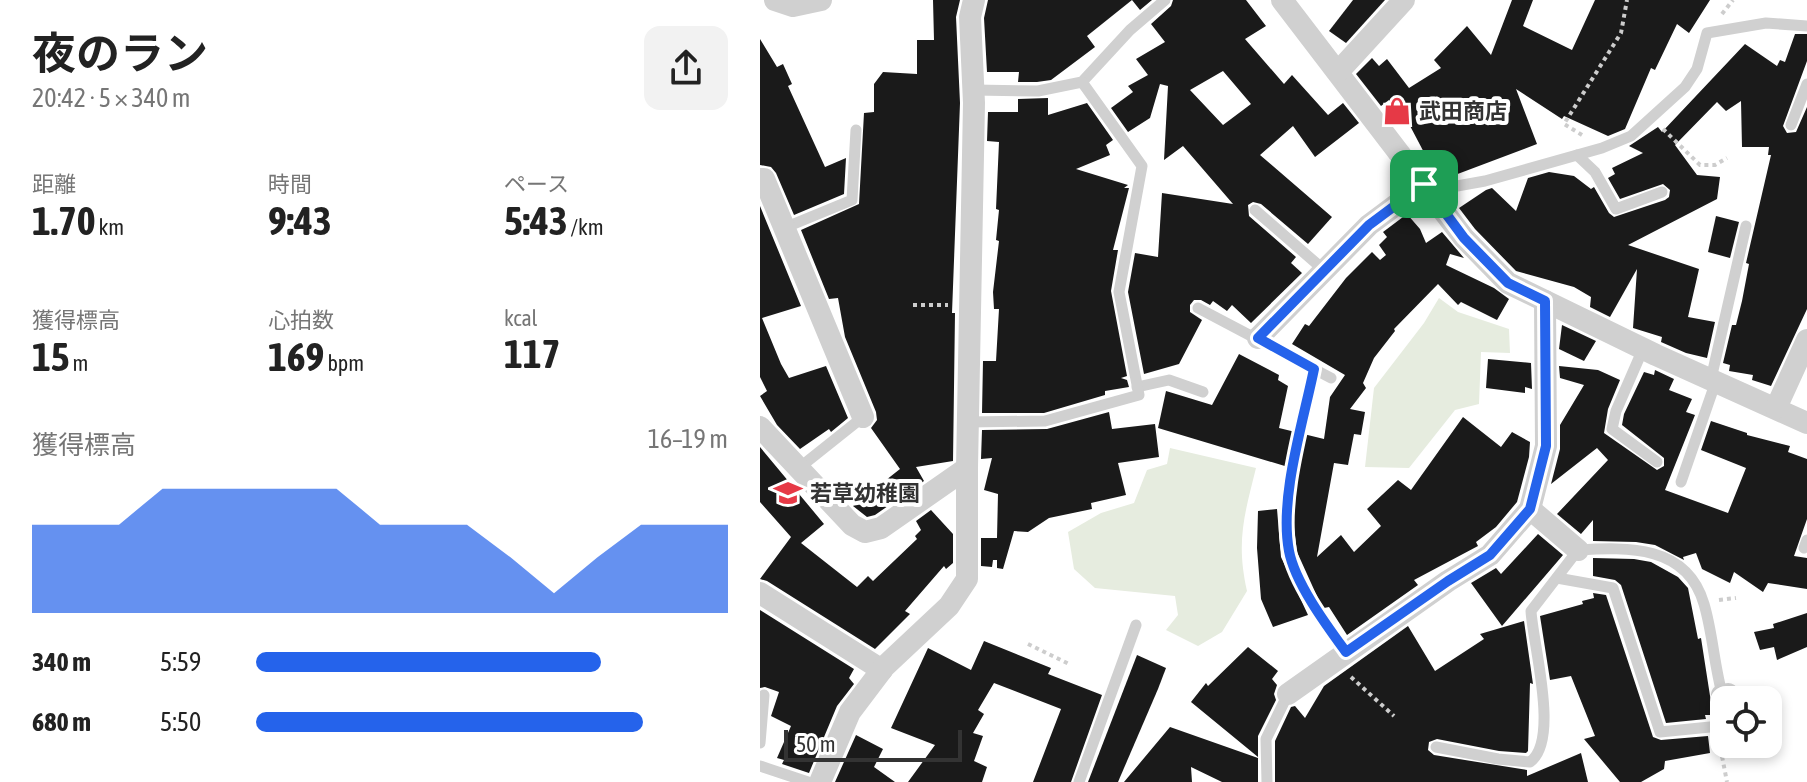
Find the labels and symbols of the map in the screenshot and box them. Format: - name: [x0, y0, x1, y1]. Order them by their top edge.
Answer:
- shop icon: 武田商店: [1382, 96, 1412, 126]
- place label: 武田商店: [1419, 98, 1507, 124]
- pin: [1390, 150, 1458, 218]
- school or university icon: 若草幼稚園: [773, 478, 803, 508]
- place label: 若草幼稚園: [810, 480, 920, 506]
- scale bar: [784, 726, 962, 762]

